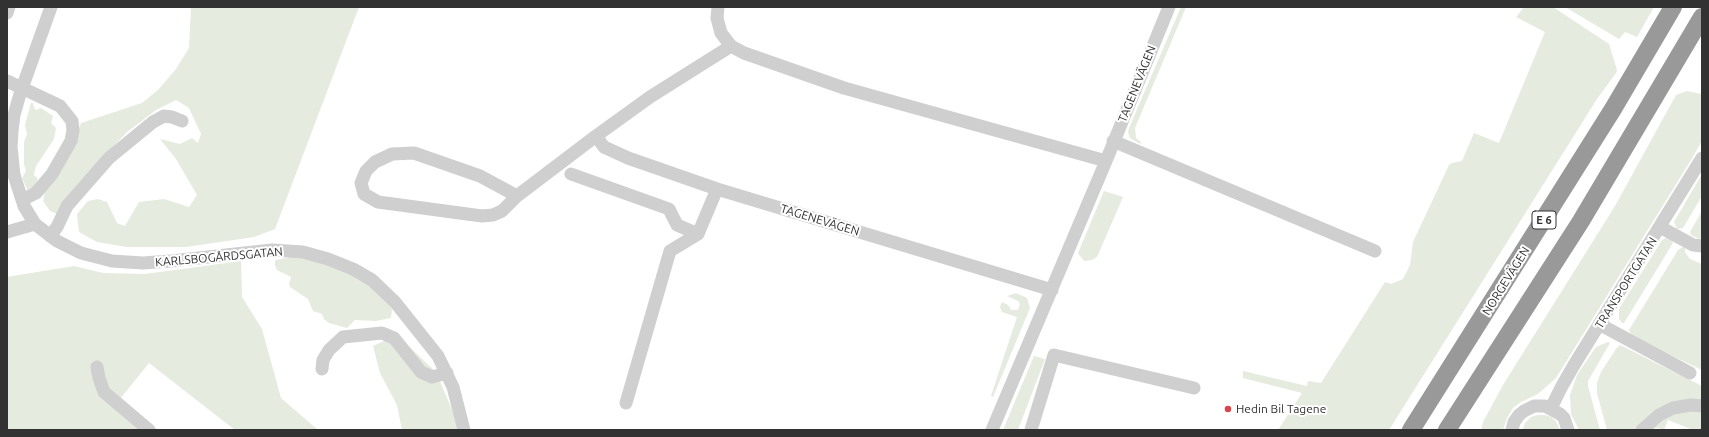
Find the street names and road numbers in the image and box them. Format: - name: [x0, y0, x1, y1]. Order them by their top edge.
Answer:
- street label: TAGENEVÄGEN: [1115, 43, 1159, 125]
- street label: TAGENEVÄGEN: [779, 201, 861, 239]
- road number: E 6: [1532, 211, 1556, 229]
- street label: TRANSPORTGATAN: [1592, 235, 1660, 331]
- street label: KARLSBOGÅRDSGATAN: [155, 244, 283, 270]
- street label: NORGEVÄGEN: [1479, 244, 1533, 318]

